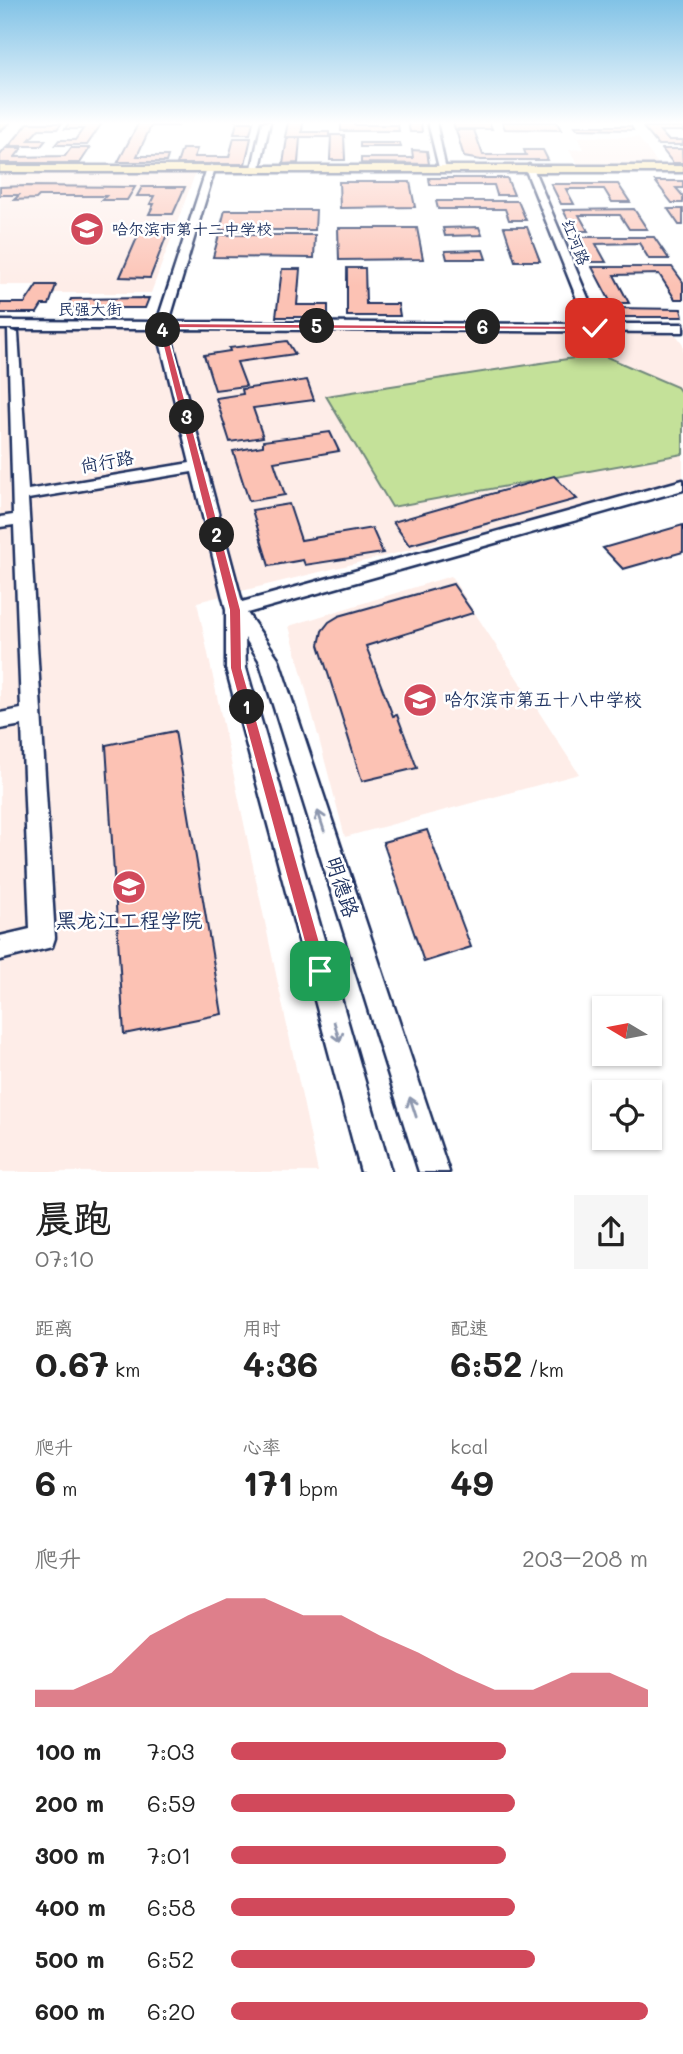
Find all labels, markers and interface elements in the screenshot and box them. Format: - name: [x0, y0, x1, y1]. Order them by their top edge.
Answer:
- school or university icon: 哈尔滨市第十二中学校: [68, 210, 106, 248]
- street label: 红河路: [558, 216, 595, 268]
- place label: 哈尔滨市第十二中学校: [112, 218, 272, 239]
- street label: 民强大街: [58, 298, 122, 319]
- pin: [565, 298, 625, 358]
- pin: 5: [300, 308, 334, 344]
- icon: check: [576, 309, 614, 347]
- pin: 6: [466, 310, 500, 344]
- pin: 4: [146, 312, 180, 348]
- text: 5: [311, 313, 322, 338]
- text: 6: [477, 314, 488, 339]
- text: 4: [156, 317, 169, 342]
- pin: 3: [170, 400, 204, 434]
- text: 3: [181, 404, 192, 429]
- street label: 尚行路: [78, 445, 135, 478]
- pin: 2: [200, 518, 234, 552]
- text: 2: [211, 522, 222, 547]
- school or university icon: 哈尔滨市第五十八中学校: [401, 681, 439, 719]
- place label: 哈尔滨市第五十八中学校: [444, 687, 642, 711]
- pin: 1: [230, 690, 264, 724]
- text: 1: [242, 694, 251, 719]
- one-way arrow: [314, 810, 326, 832]
- street label: 明德路: [321, 852, 366, 921]
- school or university icon: 黑龙江工程学院: [110, 868, 148, 906]
- place label: 黑龙江工程学院: [56, 906, 203, 933]
- pin: [290, 941, 350, 1001]
- icon: arrive: [301, 952, 339, 990]
- north arrow: [592, 996, 662, 1066]
- map controls: [592, 996, 662, 1150]
- one-way arrow: [331, 1020, 344, 1043]
- button: locate: [592, 1080, 662, 1150]
- one-way arrow: [406, 1096, 419, 1118]
- text: 晨跑: [35, 1192, 111, 1242]
- button: share: [574, 1195, 648, 1269]
- text: 07:10: [35, 1243, 94, 1273]
- text: 距离: [35, 1315, 73, 1340]
- text: 用时: [243, 1315, 281, 1340]
- text: 配速: [450, 1315, 488, 1340]
- text: 0.67: [35, 1340, 109, 1386]
- text: 4:36: [243, 1340, 318, 1386]
- text: 6:52: [450, 1340, 523, 1386]
- text: km: [109, 1357, 140, 1382]
- text: /km: [523, 1357, 564, 1382]
- text: 爬升: [35, 1434, 73, 1459]
- text: 心率: [243, 1434, 281, 1459]
- text: kcal: [450, 1434, 488, 1459]
- text: 6: [35, 1459, 56, 1505]
- text: 171: [243, 1459, 293, 1505]
- text: 49: [450, 1459, 494, 1505]
- text: m: [56, 1476, 77, 1501]
- text: bpm: [293, 1476, 338, 1501]
- text: 爬升: [35, 1543, 81, 1573]
- text: 203–208 m: [522, 1543, 648, 1573]
- text: 100 m: [35, 1736, 101, 1766]
- text: 7:03: [147, 1736, 195, 1766]
- text: 200 m: [35, 1788, 104, 1818]
- text: 6:59: [147, 1788, 195, 1818]
- text: 300 m: [35, 1840, 105, 1870]
- text: 7:01: [147, 1840, 191, 1870]
- text: 400 m: [35, 1892, 106, 1922]
- text: 6:58: [147, 1892, 195, 1922]
- text: 500 m: [35, 1944, 105, 1974]
- text: 6:52: [147, 1944, 194, 1974]
- text: 600 m: [35, 1996, 105, 2026]
- text: 6:20: [147, 1996, 195, 2026]

